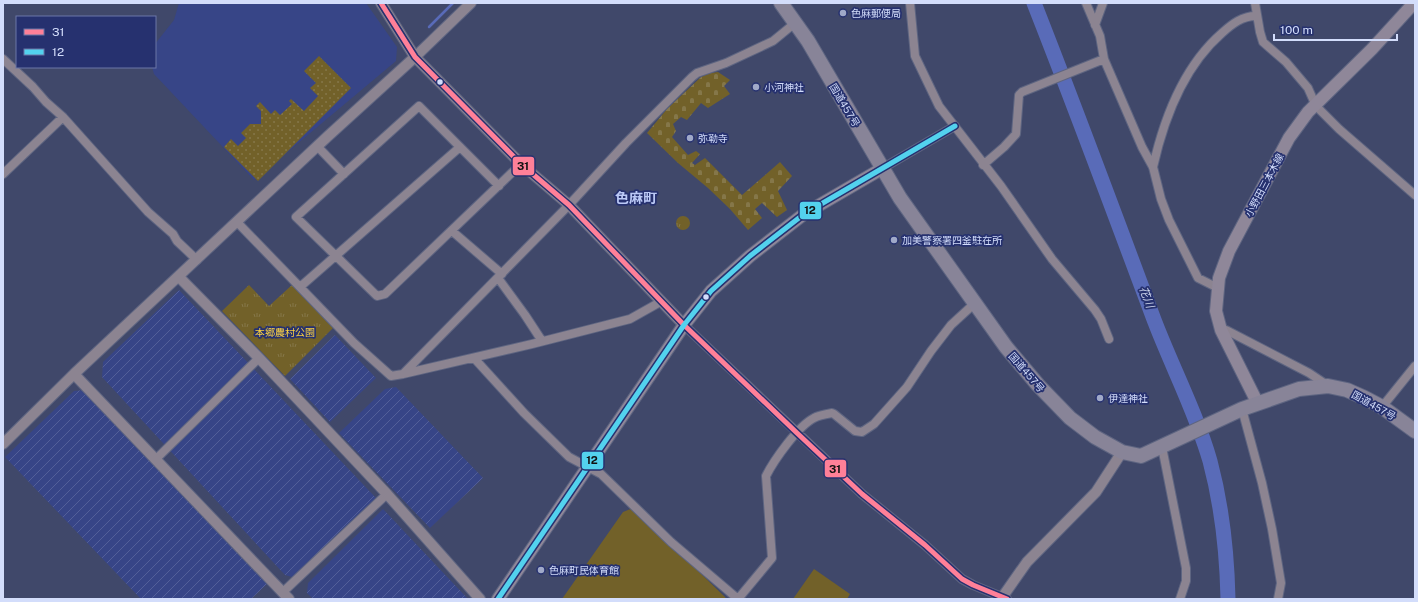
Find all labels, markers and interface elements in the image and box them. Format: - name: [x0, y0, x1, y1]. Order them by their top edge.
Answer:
- place label: 色麻郵便局: [851, 7, 901, 19]
- marker: 色麻郵便局: [838, 8, 848, 18]
- legend: [16, 16, 156, 68]
- scale bar: [1274, 16, 1397, 42]
- text: 100 m: [1280, 23, 1313, 37]
- text: 31: [52, 25, 64, 39]
- text: 12: [52, 45, 64, 59]
- unlabelled marker: [435, 77, 445, 87]
- place label: 小河神社: [764, 81, 804, 93]
- street label: 国道457号: [827, 81, 863, 129]
- marker: 小河神社: [751, 82, 761, 92]
- place label: 弥勒寺: [698, 132, 728, 144]
- marker: 弥勒寺: [685, 133, 695, 143]
- street label: 小野田三本木線: [1242, 151, 1286, 219]
- line badge: 31: [512, 156, 535, 176]
- text: 31: [517, 160, 529, 172]
- district label: 色麻町: [615, 190, 657, 206]
- line badge: 12: [799, 201, 822, 220]
- text: 12: [804, 204, 816, 216]
- place label: 加美警察署四釜駐在所: [902, 234, 1002, 246]
- marker: 加美警察署四釜駐在所: [889, 235, 899, 245]
- water label: 花川: [1137, 285, 1157, 310]
- unlabelled marker: [701, 292, 711, 302]
- park label: 本郷農村公園: [255, 326, 315, 338]
- street label: 国道457号: [1007, 350, 1047, 394]
- street label: 国道457号: [1350, 388, 1398, 422]
- place label: 伊達神社: [1108, 392, 1148, 404]
- marker: 伊達神社: [1095, 393, 1105, 403]
- line badge: 12: [581, 451, 604, 470]
- text: 12: [586, 454, 598, 466]
- line badge: 31: [824, 459, 847, 478]
- text: 31: [829, 463, 841, 475]
- place label: 色麻町民体育館: [549, 564, 619, 576]
- marker: 色麻町民体育館: [536, 565, 546, 575]

